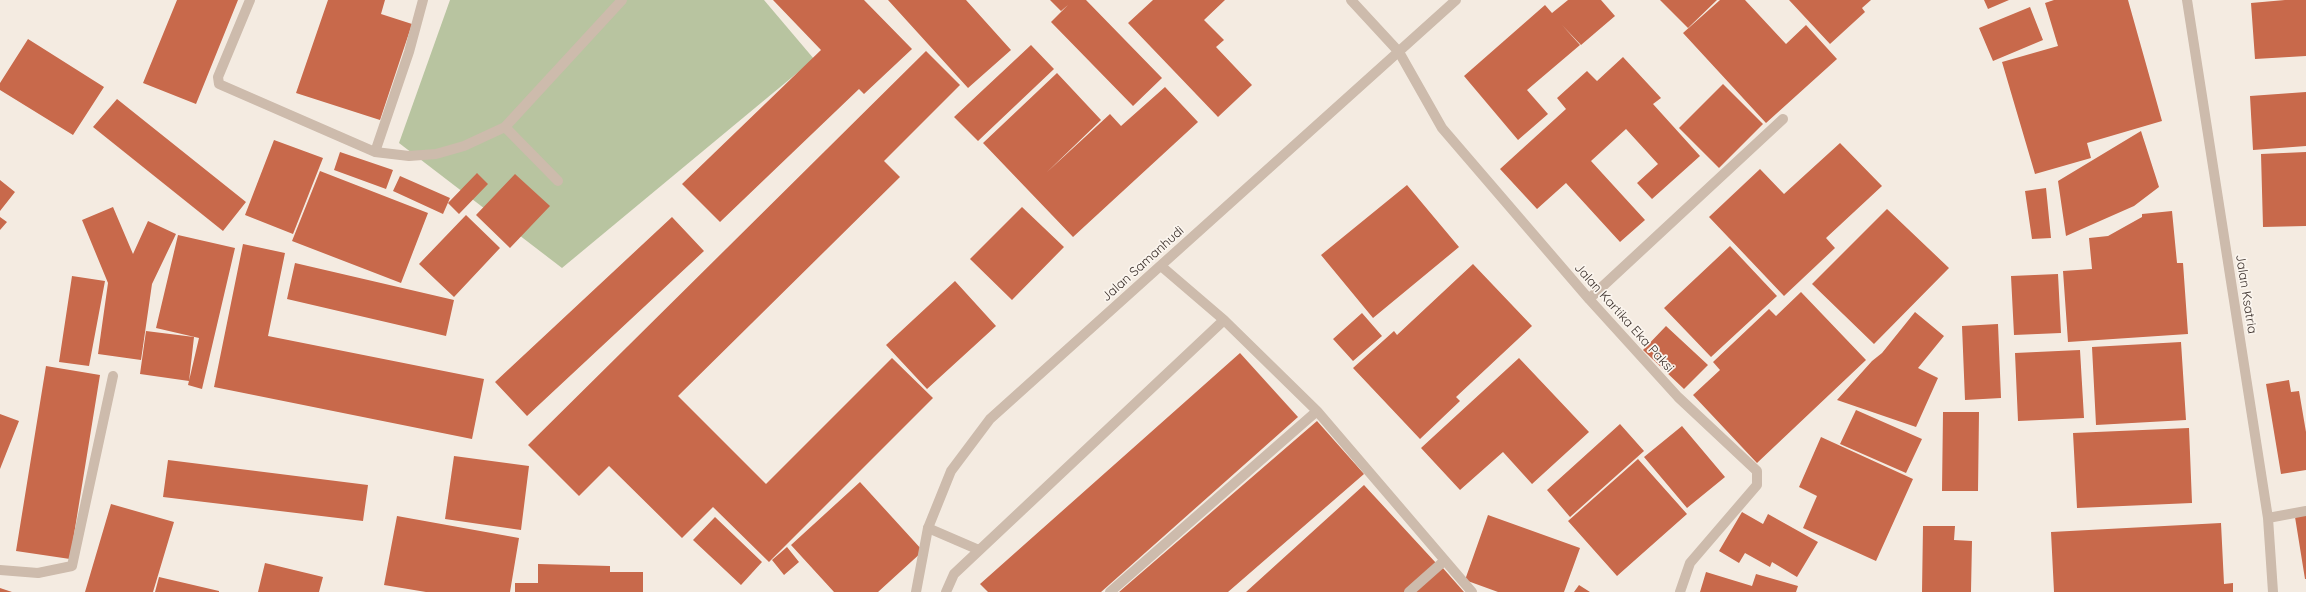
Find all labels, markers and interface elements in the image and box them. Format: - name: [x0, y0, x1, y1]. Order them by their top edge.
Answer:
- street label: Jalan Samanhudi: [1099, 223, 1187, 305]
- street label: Jalan Ksatria: [2232, 253, 2260, 335]
- street label: Jalan Kartika Eka Paksi: [1571, 260, 1677, 376]

